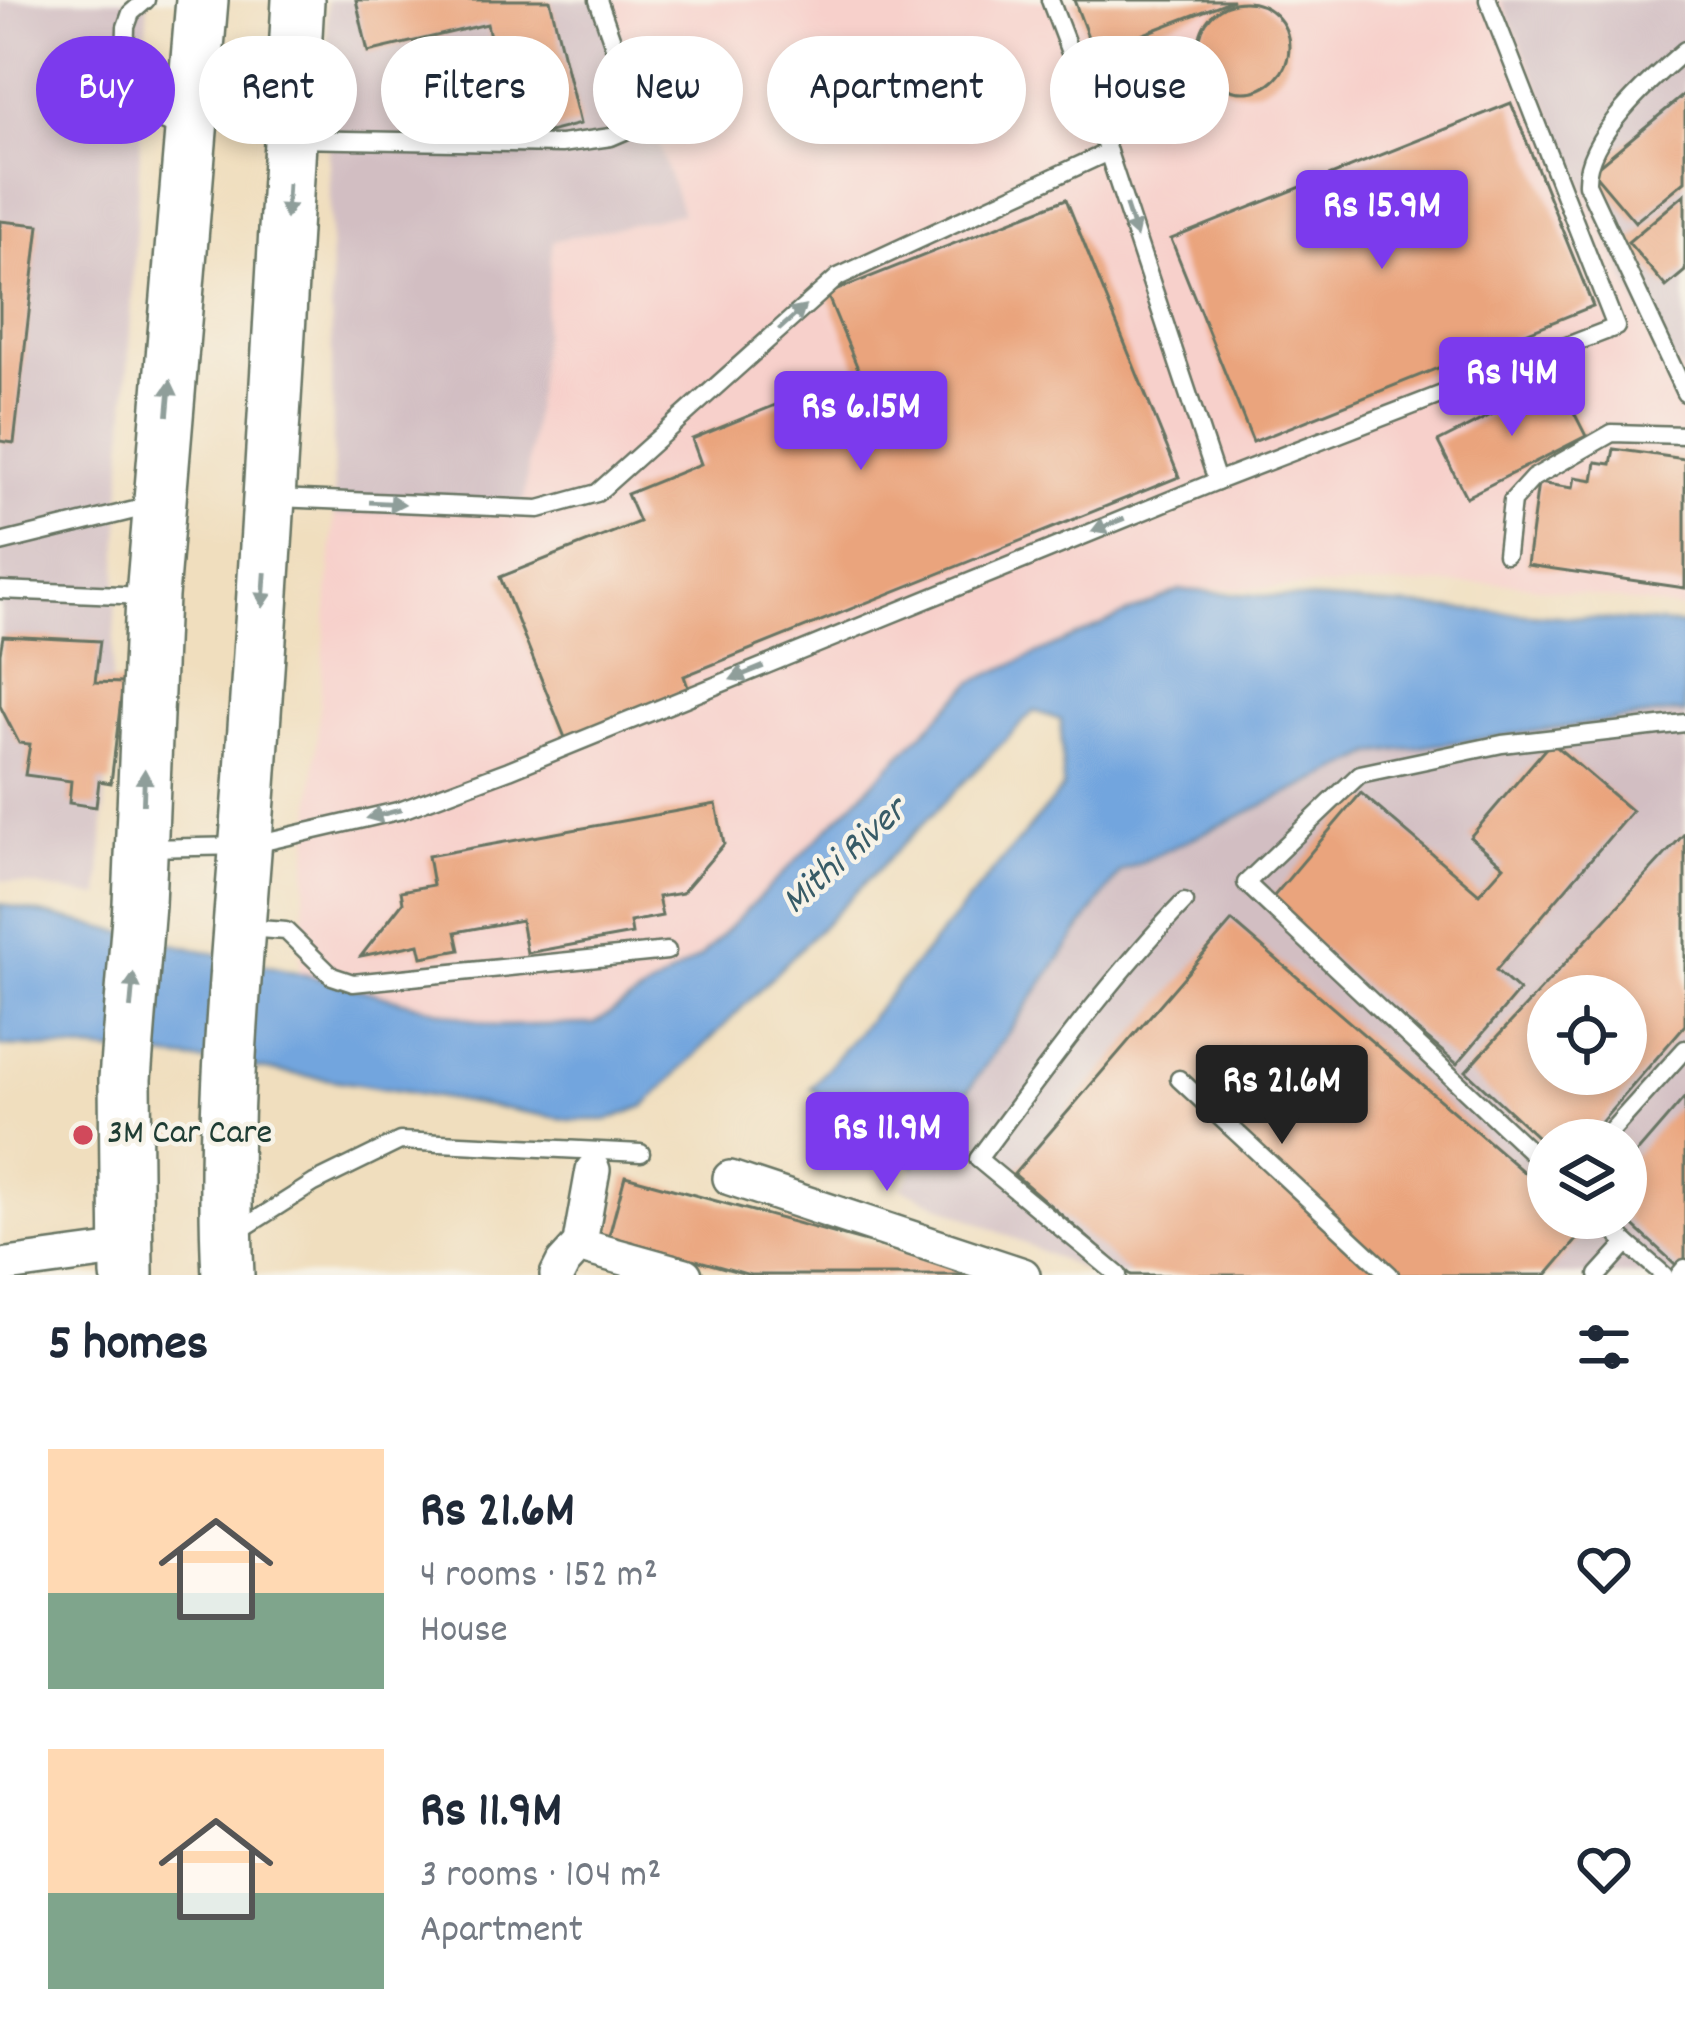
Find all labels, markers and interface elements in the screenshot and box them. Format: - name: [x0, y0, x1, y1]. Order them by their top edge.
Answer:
- chip: Buy: [36, 36, 175, 144]
- chip: Rent: [199, 36, 357, 144]
- chip: Filters: [381, 36, 569, 144]
- chip: New: [593, 36, 743, 144]
- chip: Apartment: [767, 36, 1026, 144]
- chip: House: [1050, 36, 1229, 144]
- pin: Rs 15.9M: [1258, 170, 1506, 272]
- text: Rs 15.9M: [1323, 181, 1441, 236]
- one-way arrow: [277, 183, 296, 220]
- one-way arrow: [1122, 203, 1141, 240]
- one-way arrow: [777, 305, 807, 332]
- pin: Rs 14M: [1414, 337, 1610, 439]
- text: Rs 14M: [1466, 348, 1558, 403]
- pin: Rs 6.15M: [737, 371, 985, 473]
- one-way arrow: [160, 379, 179, 416]
- text: Rs 6.15M: [801, 382, 921, 437]
- one-way arrow: [369, 493, 407, 512]
- one-way arrow: [1090, 516, 1126, 535]
- one-way arrow: [254, 572, 273, 609]
- one-way arrow: [729, 664, 765, 683]
- one-way arrow: [135, 767, 154, 805]
- water label: Mithi River: [771, 784, 924, 929]
- one-way arrow: [365, 805, 402, 824]
- one-way arrow: [123, 972, 142, 1009]
- map controls: [1527, 975, 1647, 1239]
- button: locate: [1527, 975, 1647, 1095]
- pin: Rs 21.6M: [1158, 1045, 1406, 1147]
- text: Rs 21.6M: [1223, 1056, 1341, 1111]
- pin: Rs 11.9M: [763, 1092, 1011, 1194]
- text: Rs 11.9M: [833, 1103, 941, 1158]
- place label: 3M Car Care: [107, 1109, 272, 1161]
- button: layers: [1527, 1119, 1647, 1239]
- marker: 3M Car Care: [70, 1122, 96, 1148]
- text: 5 homes: [48, 1311, 208, 1383]
- icon: filters: [1571, 1314, 1637, 1380]
- text: Rs 21.6M: [420, 1478, 575, 1550]
- icon: home: [144, 1497, 288, 1641]
- icon: heart: [1571, 1536, 1637, 1602]
- text: 4 rooms · 152 m²: [420, 1550, 658, 1605]
- text: House: [420, 1605, 508, 1660]
- text: Rs 11.9M: [420, 1778, 562, 1850]
- icon: home: [144, 1797, 288, 1941]
- icon: heart: [1571, 1836, 1637, 1902]
- text: 3 rooms · 104 m²: [420, 1850, 661, 1905]
- text: Apartment: [420, 1905, 583, 1960]

